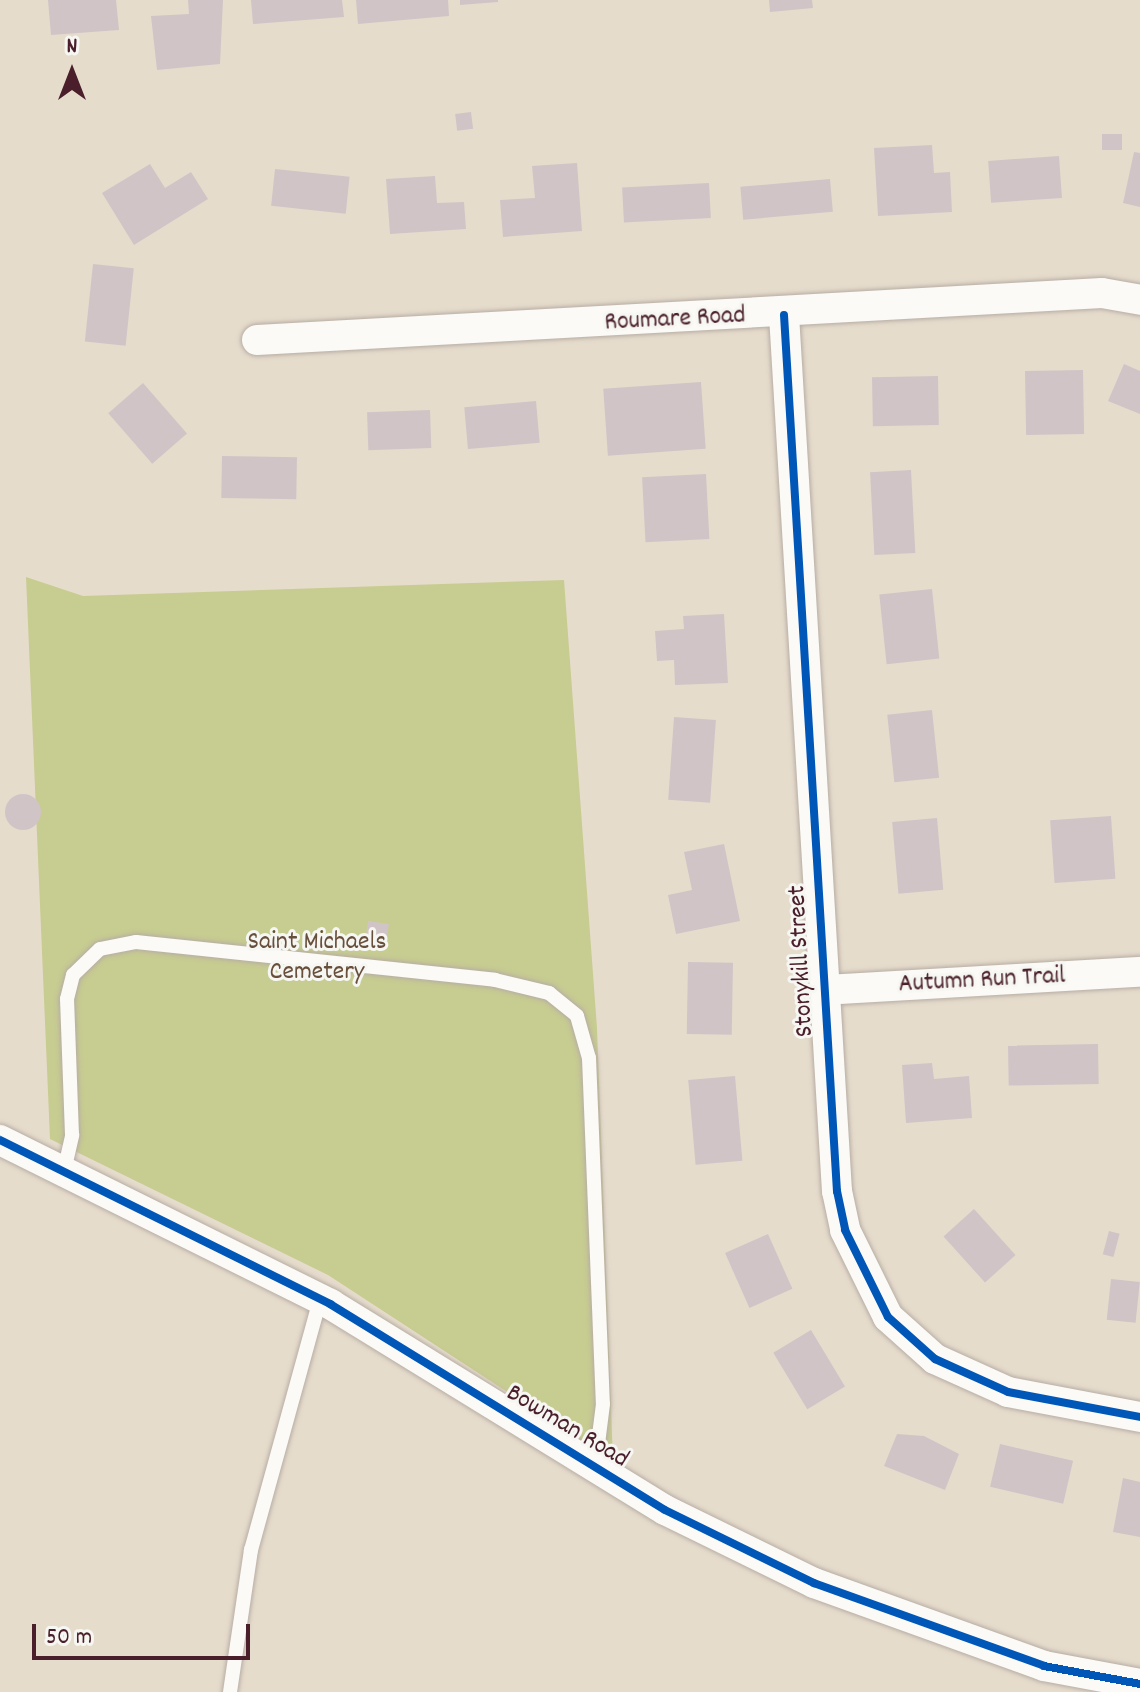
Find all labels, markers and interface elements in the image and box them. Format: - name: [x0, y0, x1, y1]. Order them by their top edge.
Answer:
- north arrow: [32, 32, 112, 112]
- text: N: [67, 32, 77, 63]
- street label: Roumare Road: [604, 301, 746, 339]
- street label: Stonykill Street: [782, 884, 822, 1038]
- park label: Saint Michaels Cemetery: [247, 927, 387, 988]
- street label: Autumn Run Trail: [898, 961, 1066, 1001]
- street label: Bowman Road: [500, 1378, 634, 1476]
- scale bar: [36, 1608, 254, 1658]
- text: 50 m: [46, 1621, 92, 1655]

